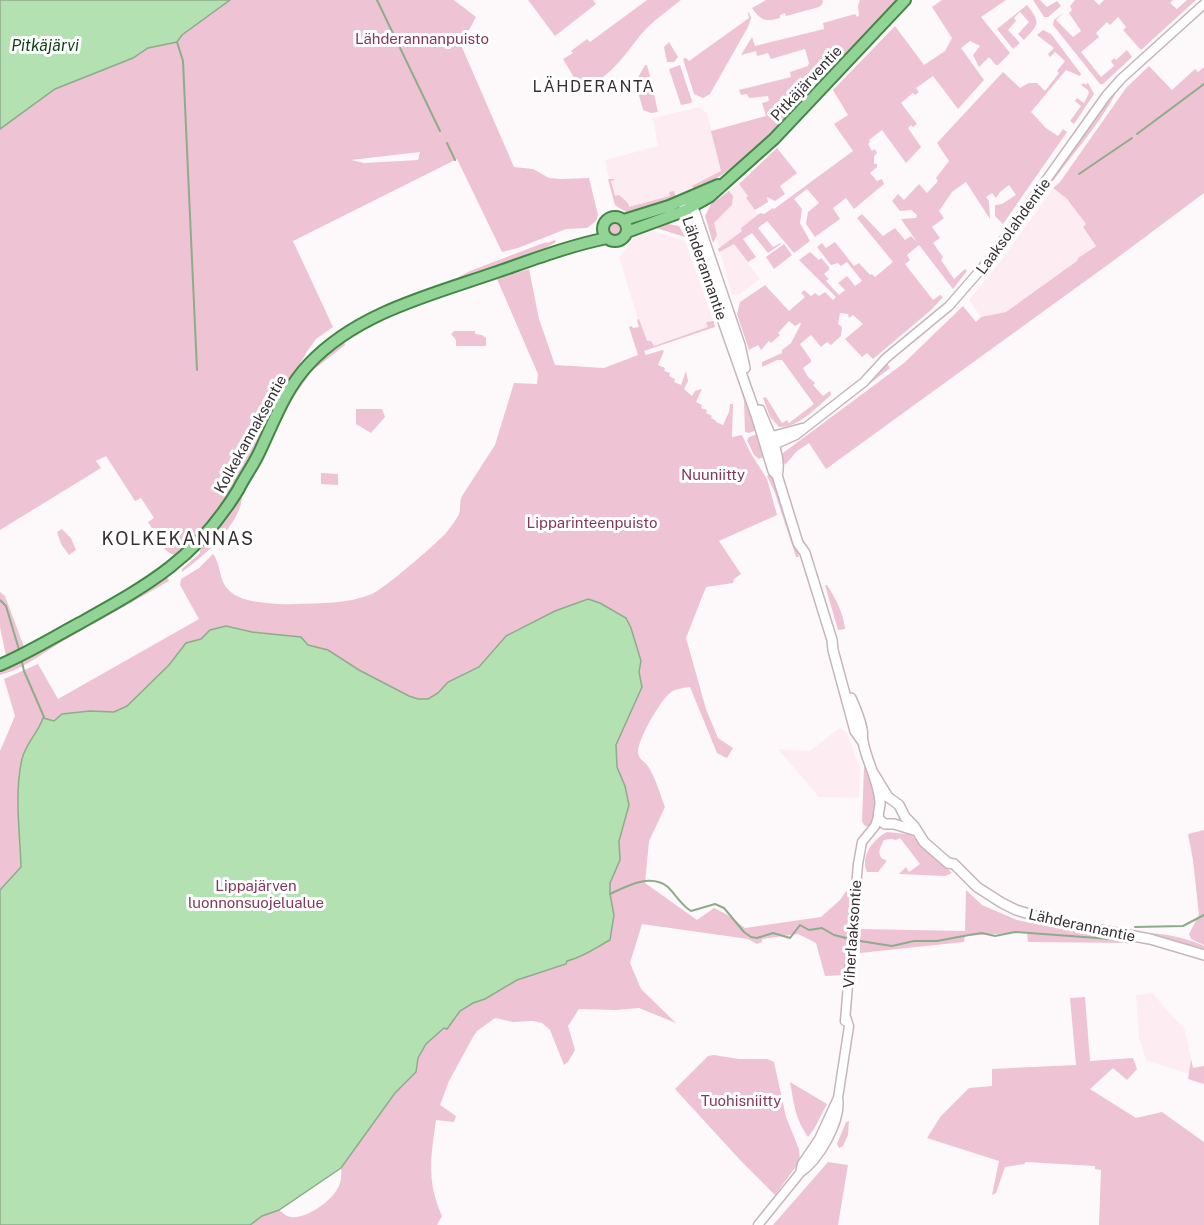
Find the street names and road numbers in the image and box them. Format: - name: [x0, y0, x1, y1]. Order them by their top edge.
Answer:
- street label: Pitkäjärventie: [767, 42, 845, 124]
- street label: Laaksolahdentie: [972, 175, 1054, 277]
- street label: Lähderannantie: [679, 214, 731, 322]
- street label: Kolkekannaksentie: [211, 372, 289, 496]
- street label: Viherlaaksontie: [840, 879, 864, 989]
- street label: Lähderannantie: [1027, 905, 1137, 945]

